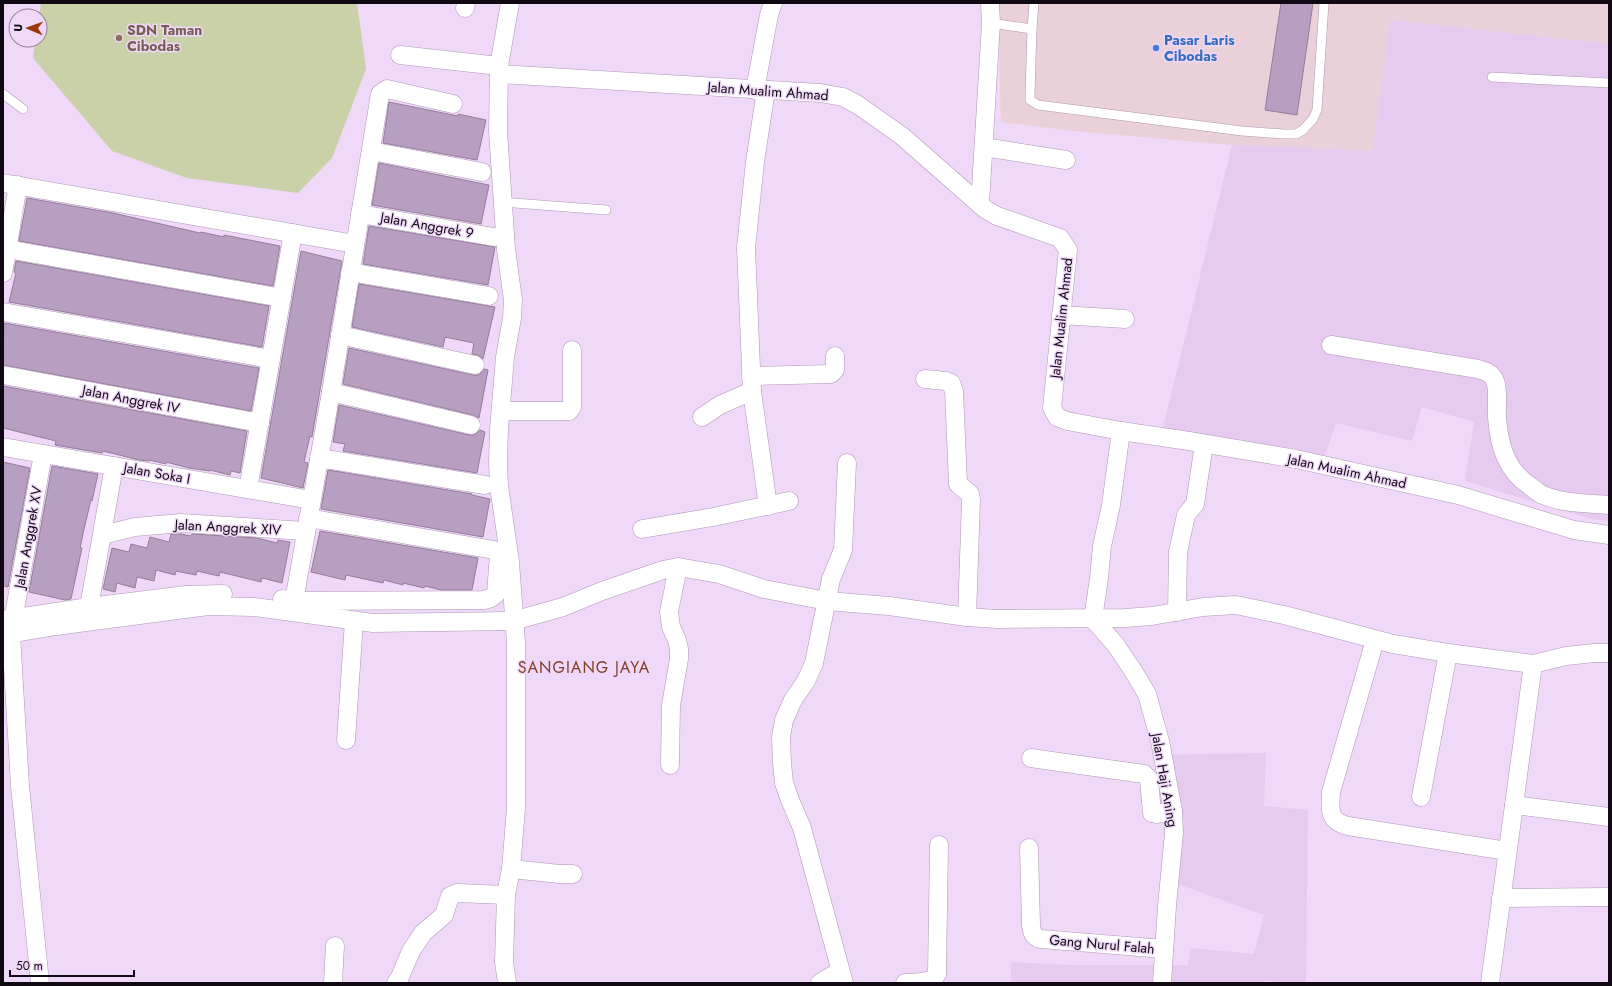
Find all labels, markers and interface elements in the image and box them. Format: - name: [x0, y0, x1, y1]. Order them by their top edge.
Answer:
- north arrow: [8, 8, 48, 48]
- place label: SDN Taman Cibodas: [127, 20, 202, 56]
- text: U: [10, 24, 26, 32]
- place label: Pasar Laris Cibodas: [1164, 30, 1235, 66]
- marker: SDN Taman Cibodas: [114, 33, 124, 43]
- marker: Pasar Laris Cibodas: [1151, 43, 1161, 53]
- street label: Jalan Mualim Ahmad: [705, 77, 829, 105]
- street label: Jalan Anggrek 9: [377, 207, 475, 243]
- street label: Jalan Mualim Ahmad: [1045, 257, 1077, 381]
- street label: Jalan Anggrek IV: [79, 379, 182, 418]
- street label: Jalan Mualim Ahmad: [1284, 448, 1408, 493]
- street label: Jalan Soka I: [120, 457, 192, 489]
- street label: Jalan Anggrek XV: [9, 483, 47, 592]
- street label: Jalan Anggrek XIV: [172, 514, 283, 540]
- district label: SANGIANG JAYA: [518, 656, 650, 679]
- street label: Jalan Haji Aning: [1147, 729, 1183, 829]
- street label: Gang Nurul Falah: [1049, 929, 1155, 959]
- scale bar: [10, 952, 134, 978]
- text: 50 m: [16, 957, 43, 975]

